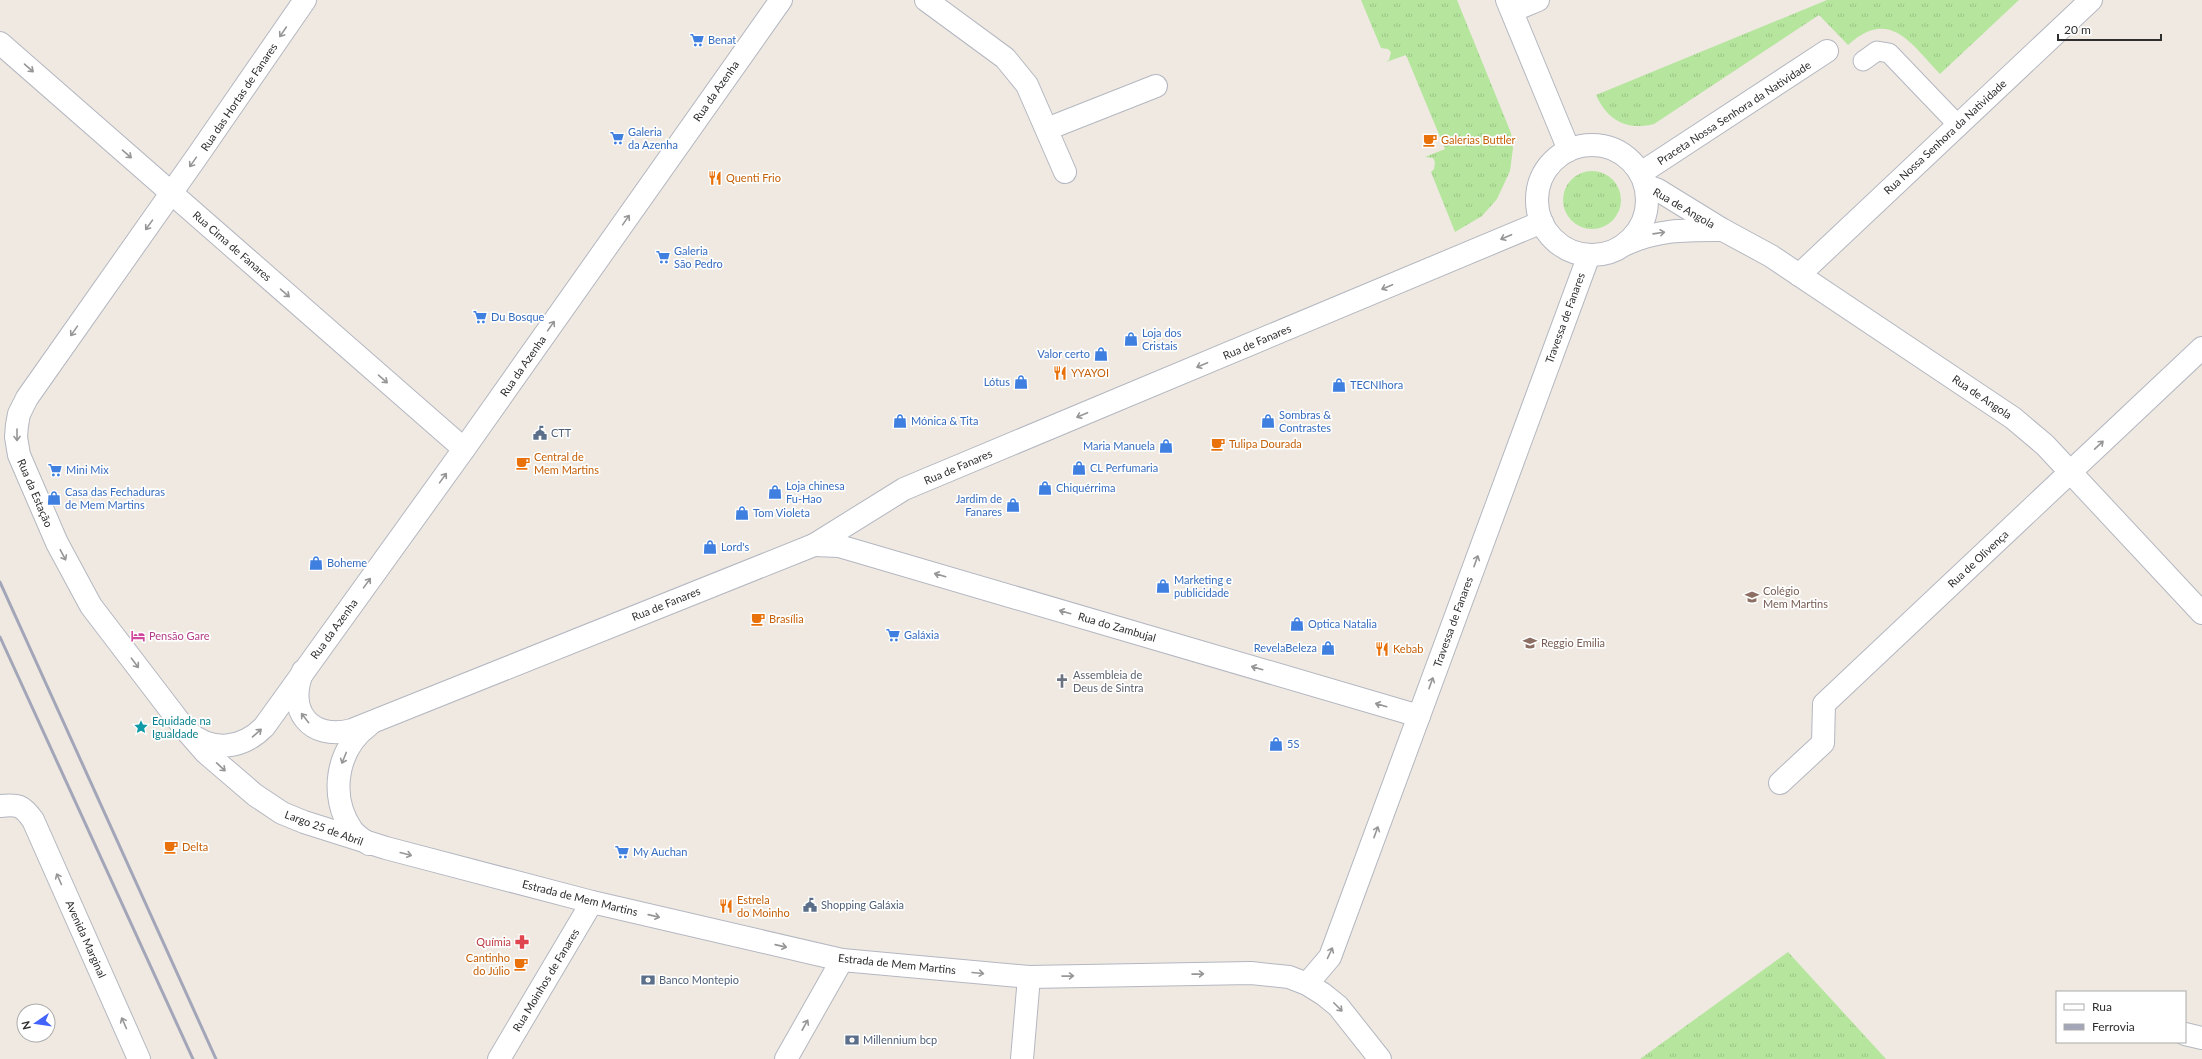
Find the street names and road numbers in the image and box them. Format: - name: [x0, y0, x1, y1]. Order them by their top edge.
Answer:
- street label: Rua das Hortas de Fanares: [198, 40, 280, 153]
- street label: Rua da Azenha: [690, 58, 741, 124]
- street label: Praceta Nossa Senhora da Natividade: [1654, 58, 1813, 167]
- street label: Rua Nossa Senhora da Natividade: [1881, 76, 2009, 197]
- street label: Rua de Angola: [1651, 185, 1717, 230]
- street label: Rua Cima de Fanares: [190, 208, 275, 284]
- street label: Travessa de Fanares: [1542, 271, 1587, 365]
- street label: Rua de Fanares: [1221, 321, 1293, 362]
- street label: Rua da Azenha: [497, 333, 548, 399]
- street label: Rua de Angola: [1950, 372, 2015, 421]
- street label: Rua de Fanares: [922, 446, 994, 487]
- street label: Rua da Estação: [15, 457, 56, 529]
- street label: Rua de Olivença: [1945, 527, 2011, 590]
- street label: Travessa de Fanares: [1430, 575, 1475, 669]
- street label: Rua de Fanares: [630, 584, 702, 623]
- street label: Rua da Azenha: [307, 596, 360, 661]
- street label: Rua do Zambujal: [1077, 609, 1158, 644]
- street label: Largo 25 de Abril: [283, 807, 365, 848]
- street label: Estrada de Mem Martins: [521, 877, 639, 918]
- street label: Avenida Marginal: [64, 898, 109, 980]
- street label: Rua Moinhos de Fanares: [510, 926, 582, 1034]
- street label: Estrada de Mem Martins: [837, 951, 957, 976]

